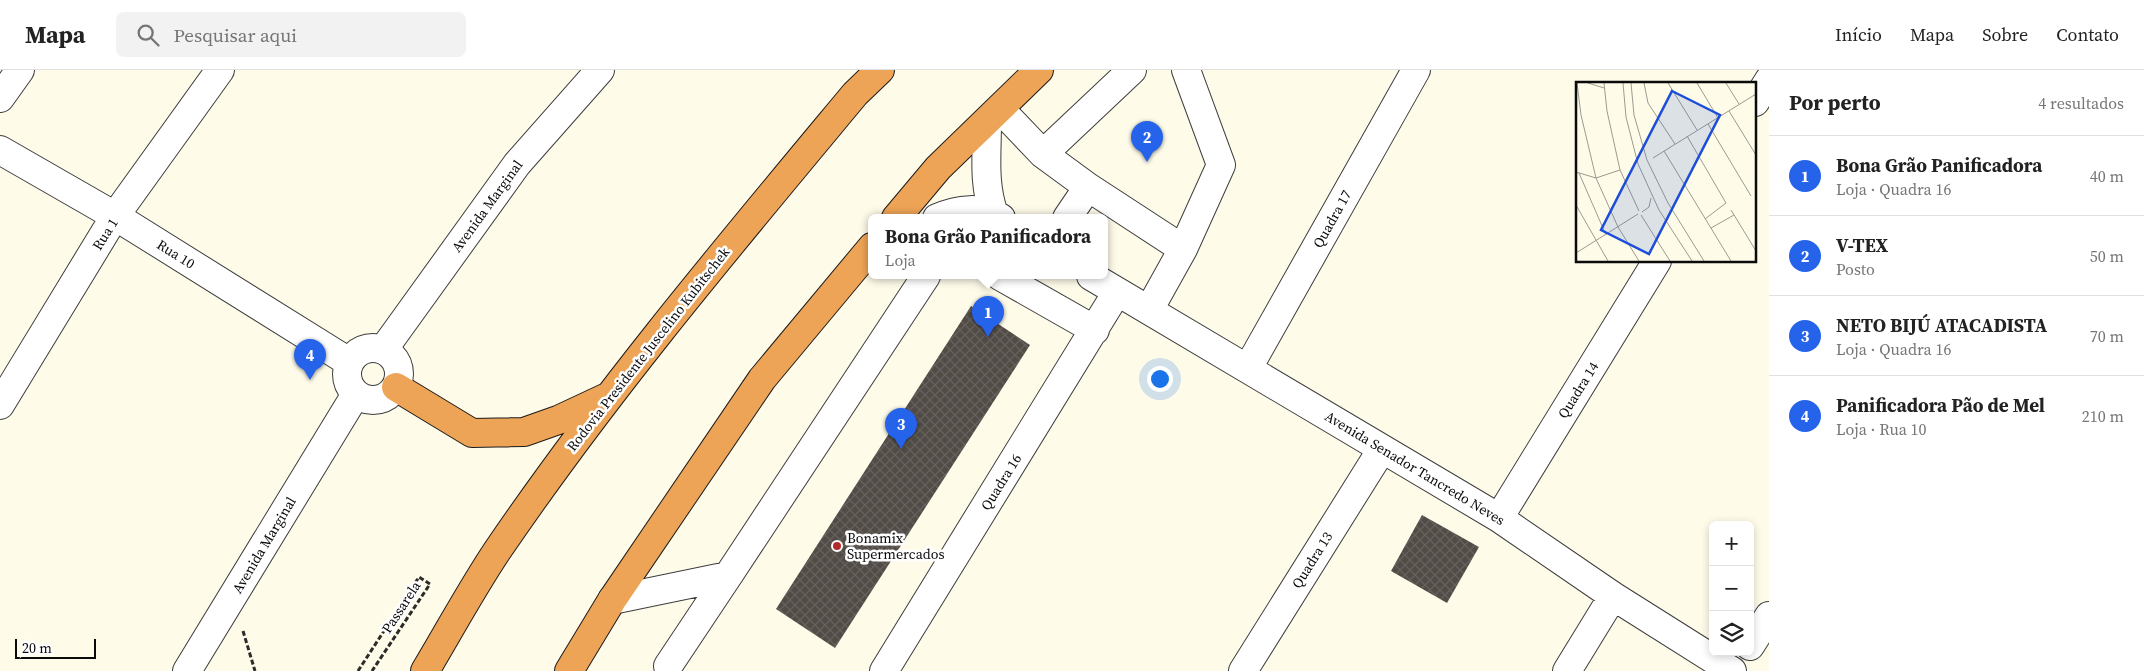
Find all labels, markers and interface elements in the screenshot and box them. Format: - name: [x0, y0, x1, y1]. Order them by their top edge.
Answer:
- search box: [116, 12, 466, 57]
- text: Mapa: [25, 18, 86, 51]
- icon: search: [134, 21, 162, 49]
- text: Pesquisar aqui: [174, 22, 297, 48]
- text: Início: [1835, 22, 1882, 47]
- text: Mapa: [1910, 22, 1954, 47]
- text: Sobre: [1982, 22, 2028, 47]
- text: Contato: [2056, 22, 2119, 47]
- inset map: [1576, 82, 1756, 262]
- text: Por perto: [1789, 88, 1881, 117]
- text: 4 resultados: [2038, 92, 2124, 114]
- pin: 2: [1131, 121, 1163, 162]
- text: Bona Grão Panificadora: [1836, 152, 2042, 178]
- street label: Avenida Marginal: [447, 156, 527, 256]
- text: 1: [1801, 165, 1809, 187]
- text: 40 m: [2090, 165, 2124, 187]
- text: Loja · Quadra 16: [1836, 178, 1951, 200]
- street label: Quadra 17: [1308, 186, 1356, 252]
- street label: Rua 1: [87, 214, 123, 254]
- popup: [868, 214, 1108, 279]
- text: Bona Grão Panificadora: [885, 223, 1091, 249]
- text: V-TEX: [1836, 232, 1888, 258]
- street label: Rua 10: [153, 235, 199, 273]
- street label: Rodovia Presidente Juscelino Kubitschek: [562, 242, 734, 455]
- text: 2: [1801, 245, 1809, 267]
- text: 50 m: [2090, 245, 2124, 267]
- text: Loja: [885, 249, 916, 271]
- text: Posto: [1836, 258, 1875, 280]
- pin: 1: [972, 296, 1004, 337]
- text: NETO BIJÚ ATACADISTA: [1836, 312, 2047, 338]
- text: 3: [1801, 325, 1809, 347]
- text: 70 m: [2090, 325, 2124, 347]
- text: Loja · Quadra 16: [1836, 338, 1951, 360]
- pin: 4: [294, 339, 326, 380]
- street label: Quadra 14: [1553, 358, 1603, 422]
- your location: [1147, 366, 1173, 392]
- text: Panificadora Pão de Mel: [1836, 392, 2045, 418]
- text: 4: [1801, 405, 1809, 427]
- text: 210 m: [2082, 405, 2124, 427]
- street label: Avenida Senador Tancredo Neves: [1321, 406, 1509, 530]
- pin: 3: [885, 408, 917, 449]
- text: Loja · Rua 10: [1836, 418, 1927, 440]
- street label: Quadra 16: [976, 450, 1026, 514]
- street label: Avenida Marginal: [227, 493, 301, 597]
- map controls: [1709, 521, 1754, 656]
- button: +: [1709, 521, 1754, 566]
- place label: Bonamix Supermercados: [847, 528, 944, 564]
- street label: Quadra 13: [1287, 528, 1337, 592]
- marker: Bonamix Supermercados: [831, 540, 843, 552]
- button: −: [1709, 566, 1754, 611]
- street label: Passarela: [377, 576, 426, 637]
- button: layers: [1709, 611, 1754, 656]
- scale bar: [15, 636, 96, 659]
- text: 20 m: [22, 638, 52, 658]

